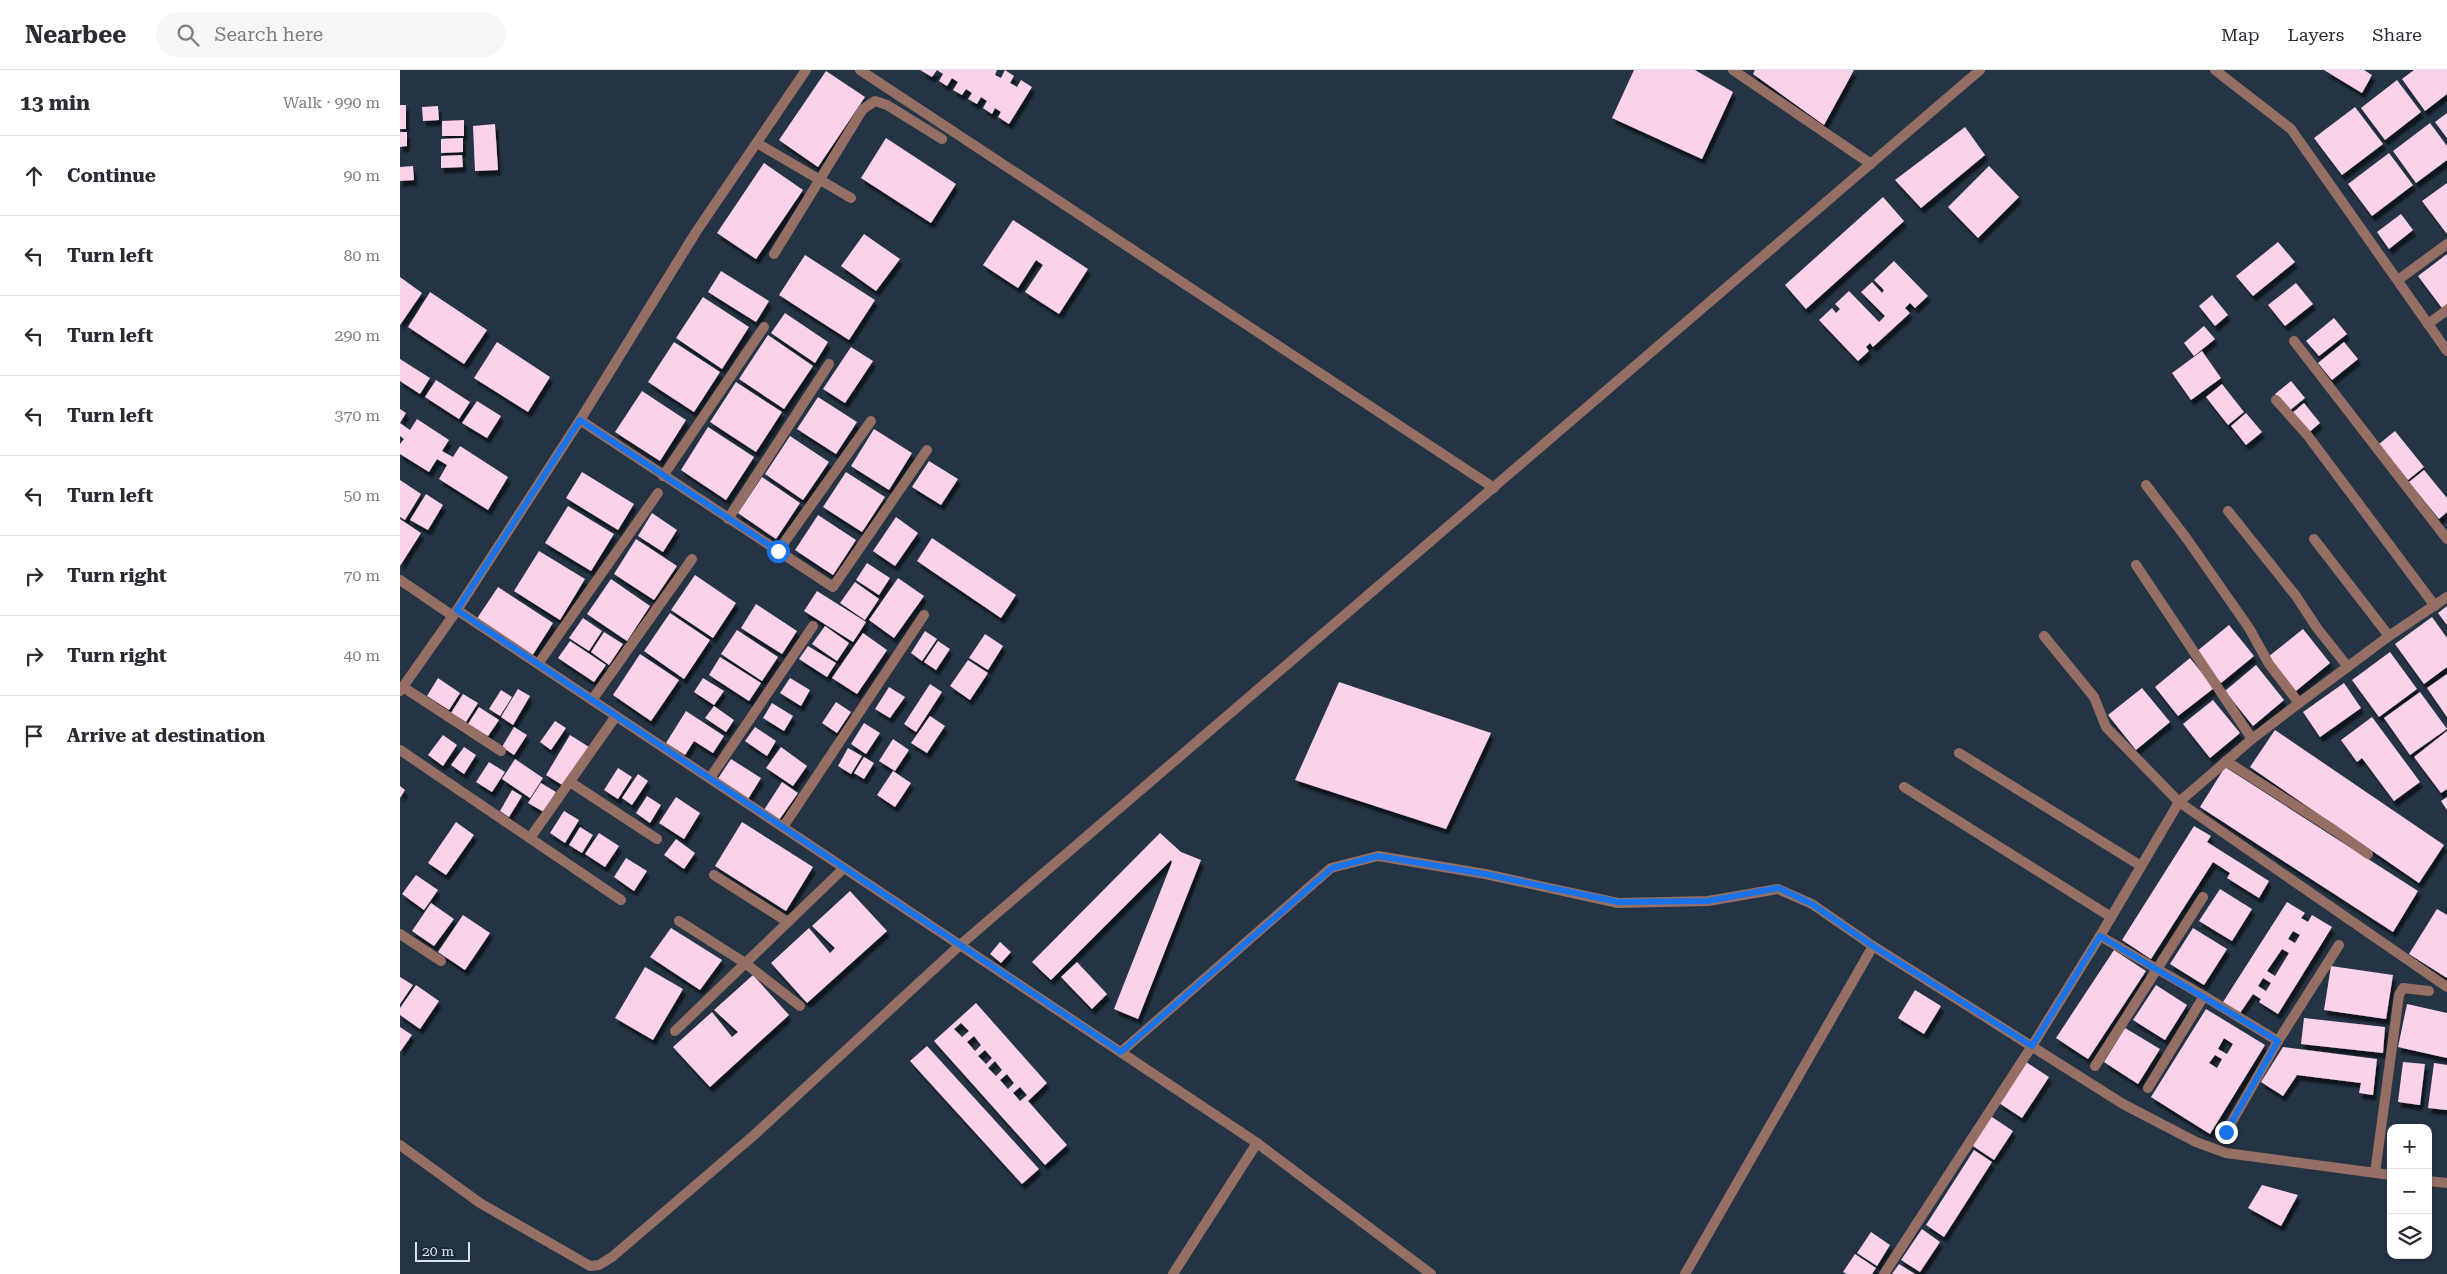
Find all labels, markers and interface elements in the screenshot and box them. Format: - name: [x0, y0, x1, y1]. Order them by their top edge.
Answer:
- search box: [156, 12, 506, 57]
- text: Nearbee: [25, 21, 126, 49]
- icon: search: [174, 21, 202, 49]
- text: Search here: [214, 23, 323, 46]
- text: Map: [2221, 24, 2260, 45]
- text: Layers: [2288, 24, 2344, 45]
- text: Share: [2372, 24, 2422, 45]
- text: 13 min: [20, 91, 90, 115]
- text: Walk · 990 m: [283, 93, 380, 112]
- icon: ahead: [20, 162, 48, 190]
- text: Continue: [67, 164, 156, 187]
- text: 90 m: [343, 166, 380, 185]
- icon: left: [20, 242, 48, 270]
- text: Turn left: [67, 244, 153, 267]
- text: 80 m: [343, 246, 380, 265]
- icon: left: [20, 322, 48, 350]
- text: Turn left: [67, 324, 153, 347]
- text: 290 m: [334, 326, 380, 345]
- icon: left: [20, 402, 48, 430]
- text: Turn left: [67, 404, 153, 427]
- text: 370 m: [334, 406, 380, 425]
- icon: left: [20, 482, 48, 510]
- text: Turn left: [67, 484, 153, 507]
- text: 50 m: [343, 486, 380, 505]
- route start: [767, 540, 790, 563]
- icon: right: [20, 562, 48, 590]
- text: Turn right: [67, 564, 167, 587]
- text: 70 m: [343, 566, 380, 585]
- icon: right: [20, 642, 48, 670]
- text: Turn right: [67, 644, 167, 667]
- text: 40 m: [343, 646, 380, 665]
- icon: arrive: [20, 722, 48, 750]
- text: Arrive at destination: [67, 724, 265, 747]
- route end: [2215, 1121, 2238, 1144]
- map controls: [2387, 1124, 2432, 1259]
- button: +: [2387, 1124, 2432, 1169]
- button: −: [2387, 1169, 2432, 1214]
- button: layers: [2387, 1214, 2432, 1259]
- scale bar: [415, 1239, 470, 1262]
- text: 20 m: [422, 1243, 454, 1259]

